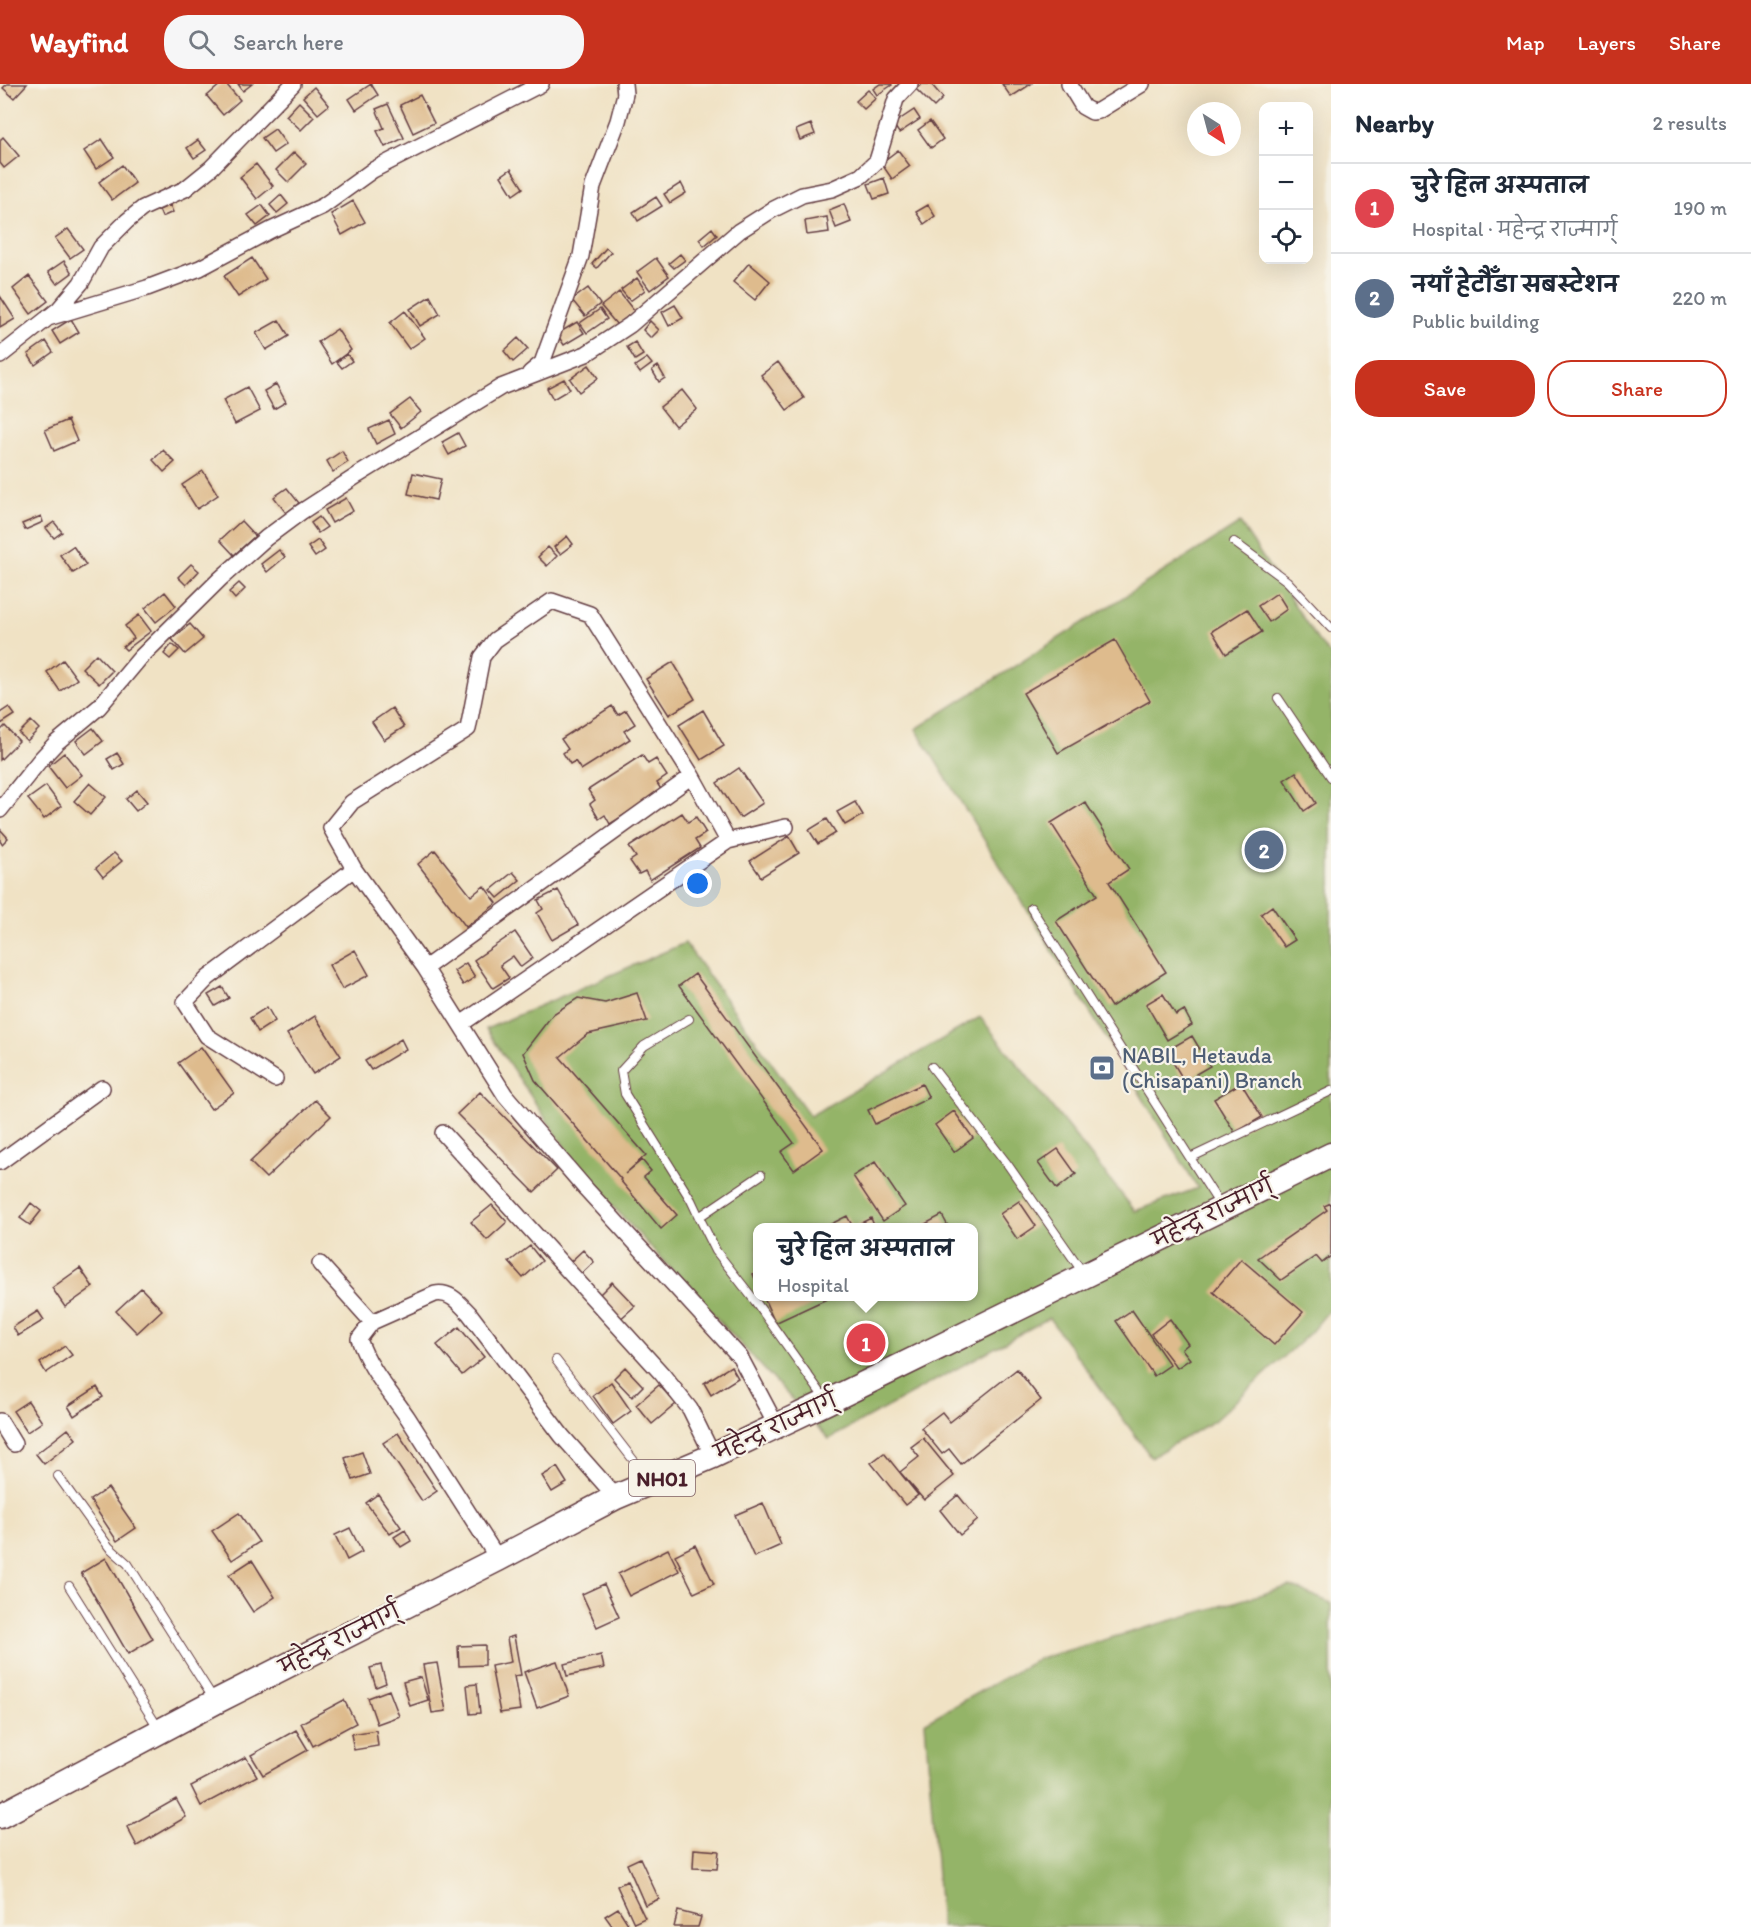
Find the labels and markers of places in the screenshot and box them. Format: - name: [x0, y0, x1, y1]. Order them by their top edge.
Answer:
- pin: 2: [1244, 828, 1284, 873]
- place label: NABIL, Hetauda (Chisapani) Branch: [1122, 1042, 1302, 1094]
- bank icon: NABIL, Hetauda (Chisapani) Branch: [1087, 1053, 1117, 1083]
- pin: 1: [846, 1320, 886, 1366]

